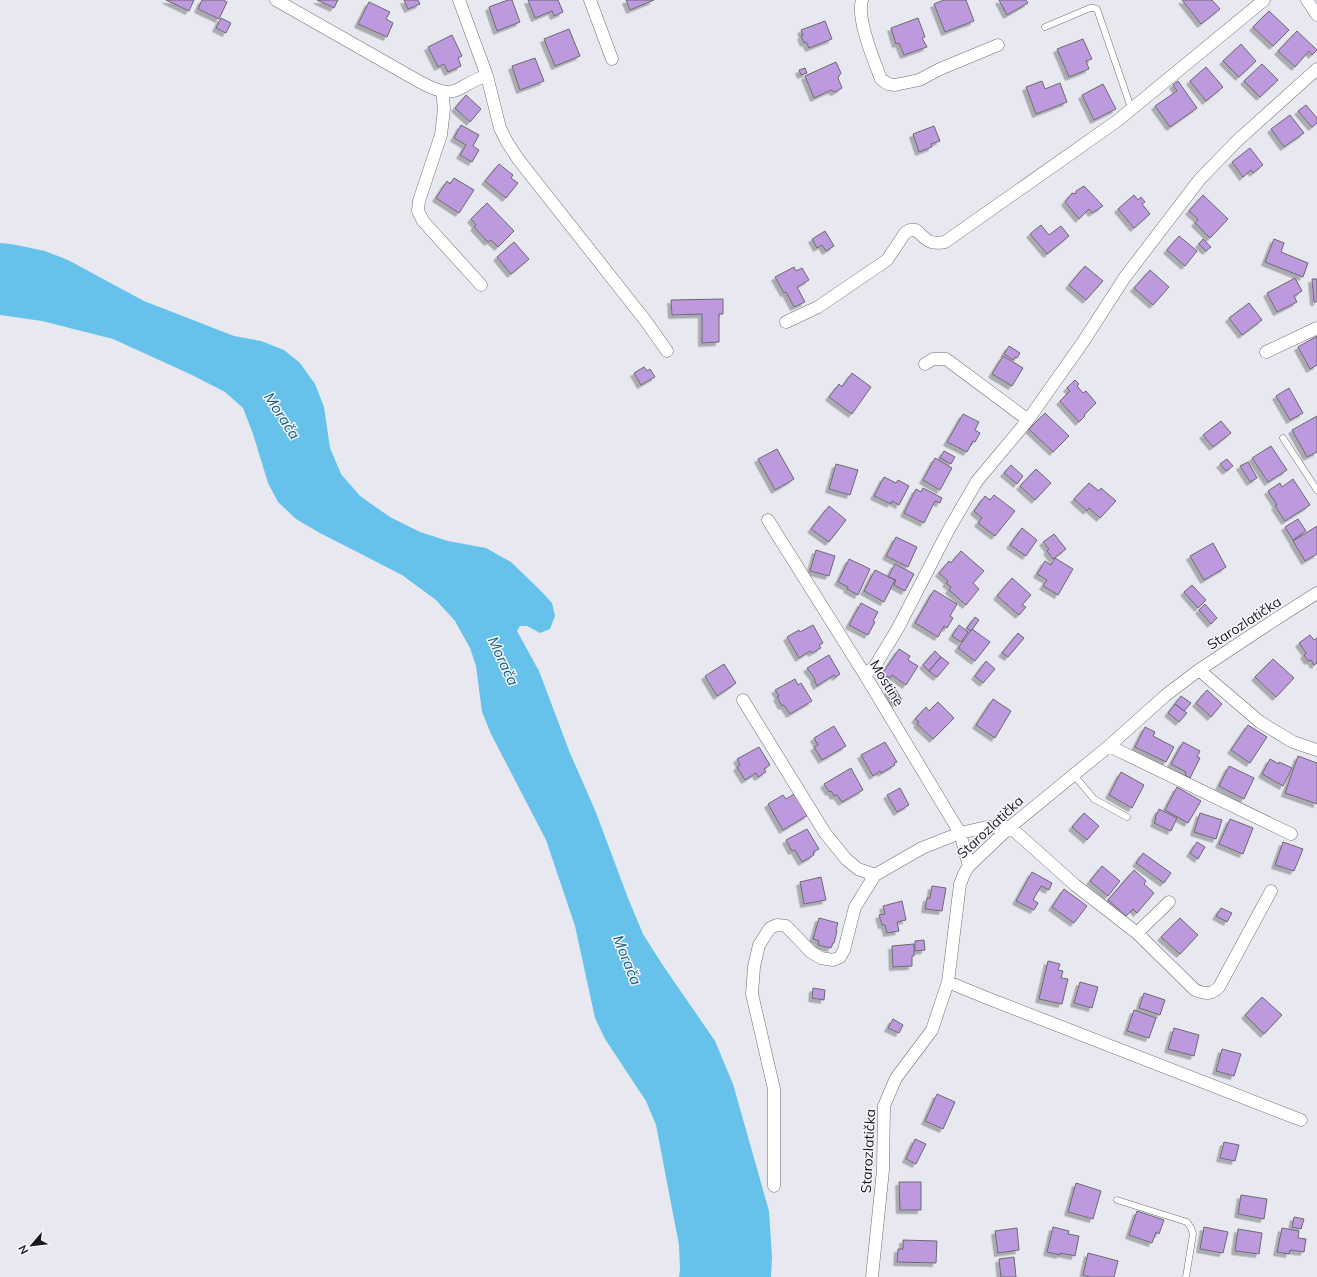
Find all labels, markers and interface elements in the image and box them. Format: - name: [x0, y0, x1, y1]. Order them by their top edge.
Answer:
- water label: Morača: [260, 389, 305, 443]
- street label: Starozlatička: [1204, 592, 1284, 654]
- water label: Morača: [484, 633, 523, 688]
- street label: Mostine: [866, 657, 908, 709]
- street label: Starozlatička: [953, 792, 1027, 862]
- water label: Morača: [609, 932, 646, 988]
- street label: Starozlatička: [857, 1108, 879, 1194]
- north arrow: [12, 1225, 52, 1265]
- text: N: [15, 1243, 31, 1257]

